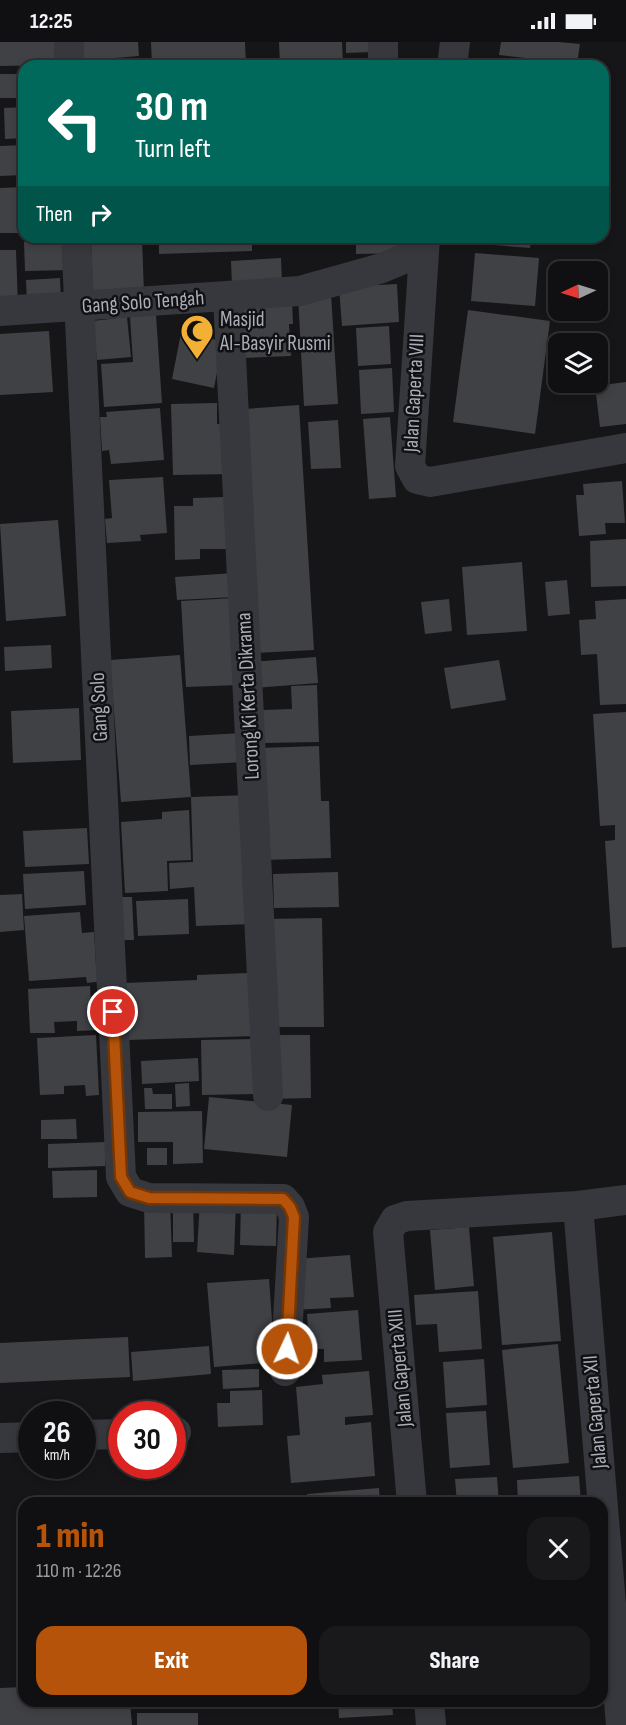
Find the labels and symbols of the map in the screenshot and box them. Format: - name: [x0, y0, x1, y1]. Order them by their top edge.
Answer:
- north arrow: [548, 261, 608, 321]
- street label: Gang Solo Tengah: [81, 285, 205, 319]
- place label: Masjid Al-Basyir Rusmi: [219, 307, 331, 356]
- mosque icon: Masjid Al-Basyir Rusmi: [179, 313, 215, 360]
- street label: Jalan Gaperta VIII: [398, 333, 430, 454]
- street label: Lorong Ki Kerta Dikrama: [231, 612, 265, 780]
- street label: Gang Solo: [85, 672, 113, 742]
- pin: [87, 986, 138, 1037]
- street label: Jalan Gaperta XIII: [382, 1308, 418, 1429]
- position arrow: [255, 1317, 319, 1381]
- street label: Jalan Gaperta XII: [578, 1354, 612, 1471]
- speed limit sign: 30: [108, 1401, 186, 1479]

